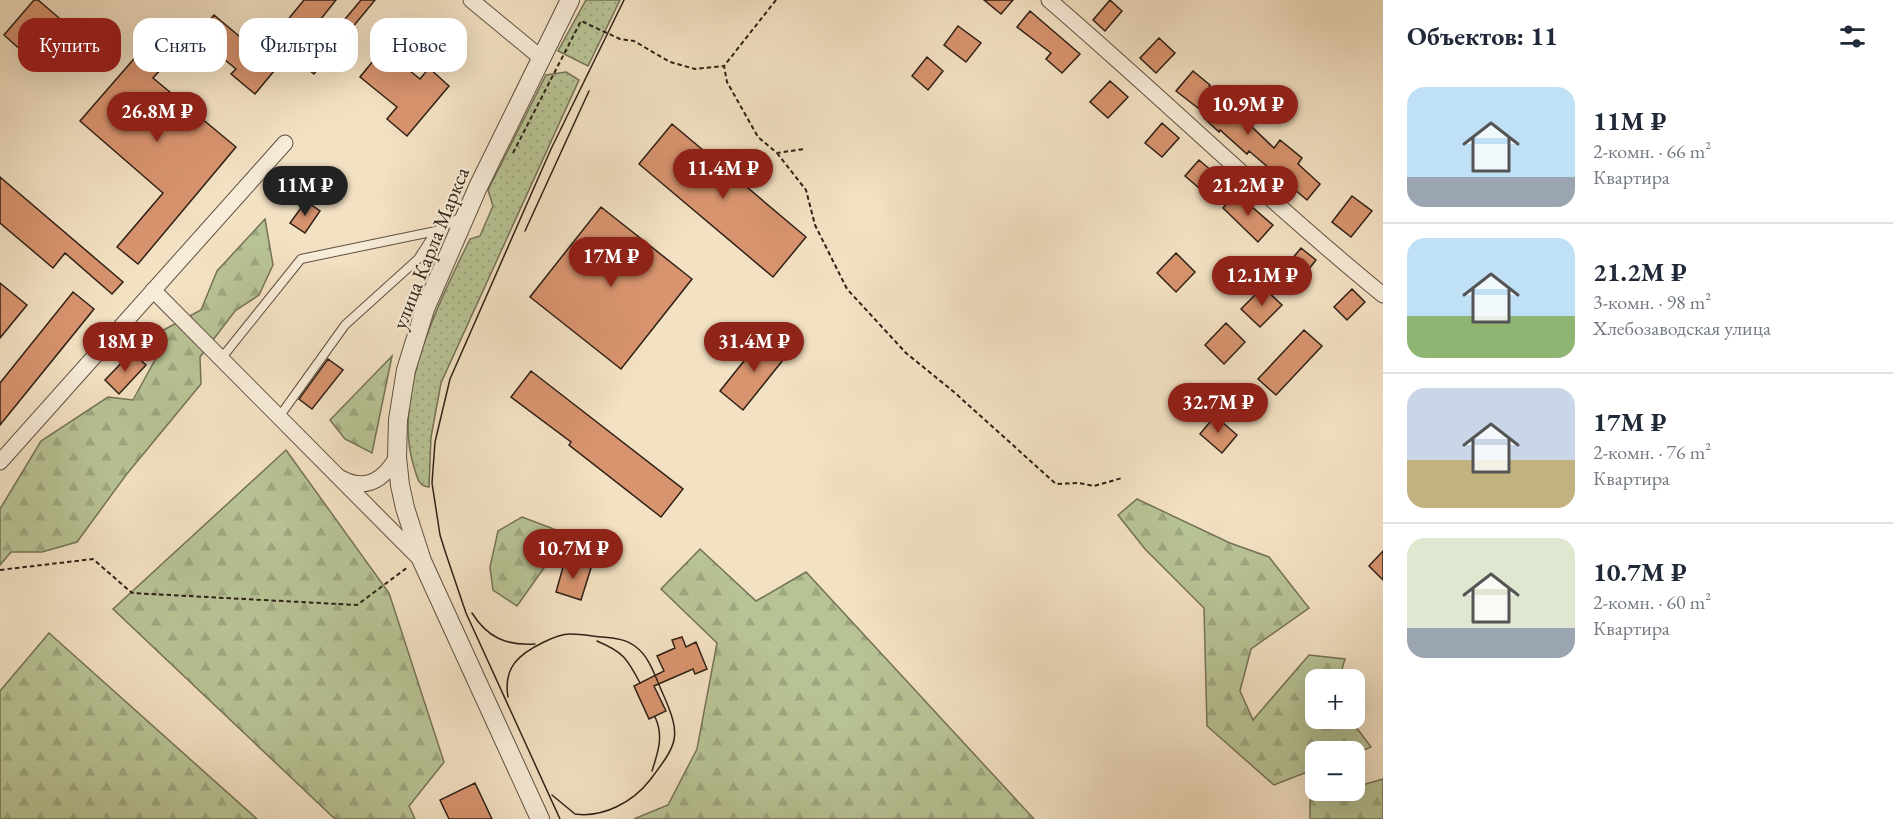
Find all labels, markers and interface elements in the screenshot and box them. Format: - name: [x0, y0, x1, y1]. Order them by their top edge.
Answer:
- chip: Купить: [18, 18, 121, 72]
- chip: Снять: [133, 18, 227, 72]
- chip: Фильтры: [239, 18, 358, 72]
- chip: Новое: [370, 18, 467, 72]
- text: Объектов: 11: [1407, 19, 1558, 53]
- icon: filters: [1836, 20, 1869, 53]
- pin: 10.9M ₽: [1193, 85, 1303, 136]
- text: 10.9M ₽: [1212, 91, 1284, 117]
- pin: 26.8M ₽: [102, 92, 212, 143]
- text: 26.8M ₽: [121, 98, 193, 124]
- text: 11M ₽: [1593, 104, 1667, 138]
- icon: home: [1455, 111, 1527, 183]
- text: 2-комн. · 66 m²: [1593, 138, 1711, 164]
- pin: 11.4M ₽: [668, 149, 778, 200]
- text: 11.4M ₽: [687, 155, 759, 181]
- street label: улица Карла Маркса: [385, 162, 475, 333]
- text: Квартира: [1593, 164, 1670, 190]
- pin: 11M ₽: [263, 166, 347, 217]
- pin: 21.2M ₽: [1193, 166, 1303, 217]
- text: 11M ₽: [277, 172, 333, 198]
- text: 21.2M ₽: [1212, 172, 1284, 198]
- pin: 17M ₽: [569, 237, 653, 288]
- text: 17M ₽: [583, 243, 639, 269]
- text: 21.2M ₽: [1593, 255, 1687, 289]
- pin: 12.1M ₽: [1207, 256, 1317, 307]
- text: 12.1M ₽: [1226, 262, 1298, 288]
- icon: home: [1455, 262, 1527, 334]
- text: 3-комн. · 98 m²: [1593, 289, 1711, 315]
- text: Хлебозаводская улица: [1593, 315, 1771, 341]
- pin: 18M ₽: [83, 322, 167, 373]
- pin: 31.4M ₽: [699, 322, 809, 373]
- text: 18M ₽: [97, 328, 153, 354]
- text: 31.4M ₽: [718, 328, 790, 354]
- pin: 32.7M ₽: [1163, 383, 1273, 434]
- text: 32.7M ₽: [1182, 389, 1254, 415]
- text: 17M ₽: [1593, 405, 1667, 439]
- icon: home: [1455, 412, 1527, 484]
- text: 2-комн. · 76 m²: [1593, 439, 1711, 465]
- text: Квартира: [1593, 465, 1670, 491]
- pin: 10.7M ₽: [518, 529, 628, 580]
- text: 10.7M ₽: [537, 535, 609, 561]
- text: 10.7M ₽: [1593, 555, 1687, 589]
- icon: home: [1455, 562, 1527, 634]
- text: 2-комн. · 60 m²: [1593, 589, 1711, 615]
- text: Квартира: [1593, 615, 1670, 641]
- map controls: [1305, 669, 1365, 801]
- button: +: [1305, 669, 1365, 729]
- button: −: [1305, 741, 1365, 801]

